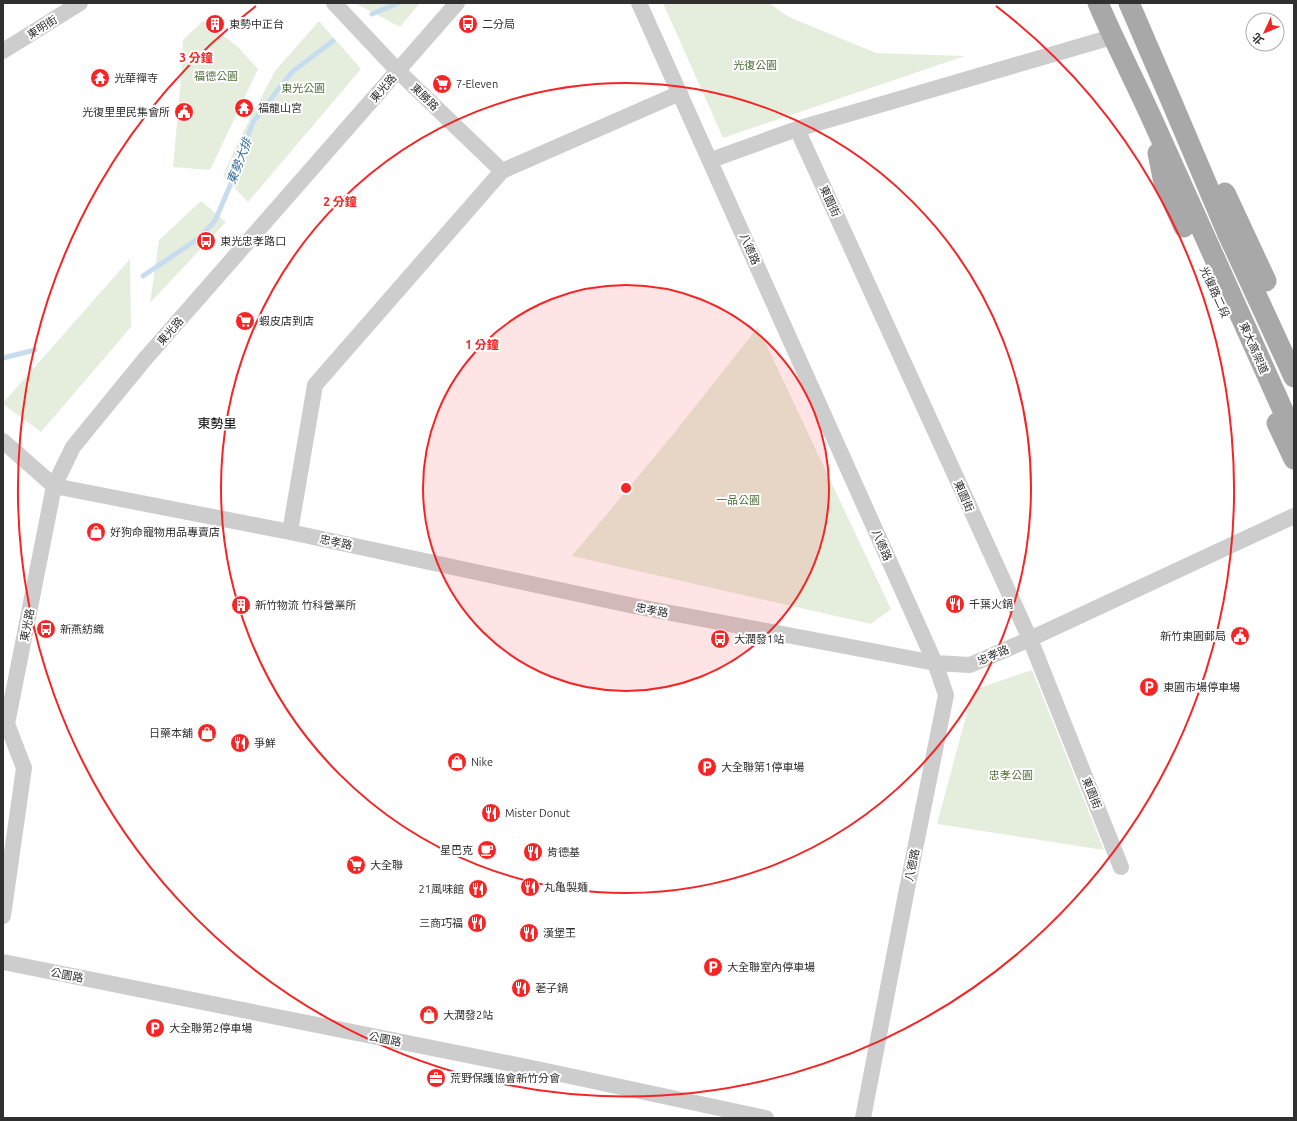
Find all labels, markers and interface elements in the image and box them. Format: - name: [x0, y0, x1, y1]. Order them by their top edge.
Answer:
- north arrow: [1245, 12, 1285, 52]
- street label: 東明街: [25, 13, 59, 41]
- building icon: 東勢中正台: [204, 13, 226, 35]
- bus stop icon: 二分局: [457, 13, 479, 35]
- place label: 東勢中正台: [229, 18, 284, 30]
- place label: 二分局: [482, 18, 515, 30]
- text: 北: [1250, 31, 1266, 47]
- text: 3 分鐘: [179, 51, 213, 64]
- park label: 光復公園: [733, 59, 777, 71]
- temple icon: 光華禪寺: [89, 67, 111, 89]
- park label: 福德公園: [194, 70, 238, 82]
- place label: 光華禪寺: [114, 72, 158, 84]
- street label: 東光路: [368, 72, 398, 104]
- supermarket icon: 7-Eleven: [431, 73, 453, 95]
- place label: 7-Eleven: [456, 78, 498, 90]
- street label: 東勝路: [409, 81, 441, 113]
- park label: 東光公園: [281, 82, 325, 94]
- temple icon: 福龍山宮: [233, 97, 255, 119]
- public building icon: 光復里里民集會所: [173, 101, 195, 123]
- place label: 福龍山宮: [258, 102, 302, 114]
- place label: 光復里里民集會所: [82, 106, 170, 118]
- water label: 東勢大排: [224, 134, 254, 186]
- street label: 東園街: [818, 184, 842, 218]
- text: 2 分鐘: [323, 195, 357, 208]
- bus stop icon: 東光忠孝路口: [195, 230, 217, 252]
- street label: 八德路: [738, 231, 762, 267]
- place label: 東光忠孝路口: [220, 235, 286, 247]
- street label: 光復路二段: [1198, 265, 1232, 319]
- supermarket icon: 蝦皮店到店: [234, 310, 256, 332]
- street label: 東光路: [155, 315, 185, 347]
- place label: 蝦皮店到店: [259, 315, 314, 327]
- street label: 東大高架道: [1237, 320, 1271, 376]
- text: 1 分鐘: [465, 338, 499, 351]
- district label: 東勢里: [197, 416, 237, 430]
- street label: 東園街: [952, 478, 976, 514]
- centre of rings: [619, 481, 633, 495]
- park label: 一品公園: [716, 494, 760, 506]
- shop icon: 好狗命寵物用品專賣店: [85, 521, 107, 543]
- place label: 好狗命寵物用品專賣店: [110, 526, 220, 538]
- street label: 八德路: [870, 527, 894, 563]
- street label: 忠孝路: [319, 533, 353, 551]
- restaurant icon: 千葉火鍋: [944, 593, 966, 615]
- building icon: 新竹物流 竹科營業所: [230, 594, 252, 616]
- place label: 千葉火鍋: [969, 598, 1013, 610]
- place label: 新竹物流 竹科營業所: [255, 599, 357, 611]
- street label: 忠孝路: [635, 601, 669, 619]
- street label: 東光路: [18, 608, 36, 642]
- bus stop icon: 新燕紡織: [35, 618, 57, 640]
- place label: 新燕紡織: [60, 623, 104, 635]
- public building icon: 新竹東園郵局: [1229, 625, 1251, 647]
- bus stop icon: 大潤發1站: [709, 628, 731, 650]
- place label: 新竹東園郵局: [1160, 630, 1226, 642]
- place label: 大潤發1站: [734, 633, 784, 645]
- street label: 忠孝路: [975, 643, 1011, 667]
- parking icon: 東園市場停車場: [1138, 676, 1160, 698]
- place label: 東園市場停車場: [1163, 681, 1240, 693]
- shop icon: 日藥本舖: [196, 722, 218, 744]
- place label: 日藥本舖: [149, 727, 193, 739]
- restaurant icon: 爭鮮: [229, 732, 251, 754]
- place label: 爭鮮: [254, 737, 276, 749]
- shop icon: Nike: [446, 751, 468, 773]
- place label: Nike: [471, 756, 493, 768]
- parking icon: 大全聯第1停車場: [696, 756, 718, 778]
- place label: 大全聯第1停車場: [721, 761, 804, 773]
- park label: 忠孝公園: [989, 769, 1033, 781]
- street label: 東園街: [1080, 775, 1104, 811]
- restaurant icon: Mister Donut: [480, 802, 502, 824]
- place label: Mister Donut: [505, 807, 571, 819]
- cafe icon: 星巴克: [476, 839, 498, 861]
- restaurant icon: 肯德基: [522, 841, 544, 863]
- place label: 星巴克: [440, 844, 473, 856]
- place label: 肯德基: [547, 846, 580, 858]
- street label: 八德路: [903, 848, 921, 882]
- supermarket icon: 大全聯: [345, 854, 367, 876]
- place label: 大全聯: [370, 859, 403, 871]
- restaurant icon: 丸亀製麺: [519, 876, 541, 898]
- restaurant icon: 21風味館: [467, 878, 489, 900]
- place label: 丸亀製麺: [544, 881, 588, 893]
- place label: 21風味館: [419, 883, 464, 895]
- restaurant icon: 三商巧福: [466, 912, 488, 934]
- place label: 三商巧福: [419, 917, 463, 929]
- restaurant icon: 漢堡王: [518, 922, 540, 944]
- place label: 漢堡王: [543, 927, 576, 939]
- parking icon: 大全聯室內停車場: [702, 956, 724, 978]
- place label: 大全聯室內停車場: [727, 961, 815, 973]
- street label: 公園路: [50, 966, 84, 984]
- restaurant icon: 荖子鍋: [510, 977, 532, 999]
- place label: 荖子鍋: [535, 982, 568, 994]
- shop icon: 大潤發2站: [418, 1004, 440, 1026]
- place label: 大潤發2站: [443, 1009, 493, 1021]
- parking icon: 大全聯第2停車場: [144, 1017, 166, 1039]
- place label: 大全聯第2停車場: [169, 1022, 252, 1034]
- street label: 公園路: [368, 1030, 402, 1048]
- office icon: 荒野保護協會新竹分會: [425, 1067, 447, 1089]
- place label: 荒野保護協會新竹分會: [450, 1072, 560, 1084]

